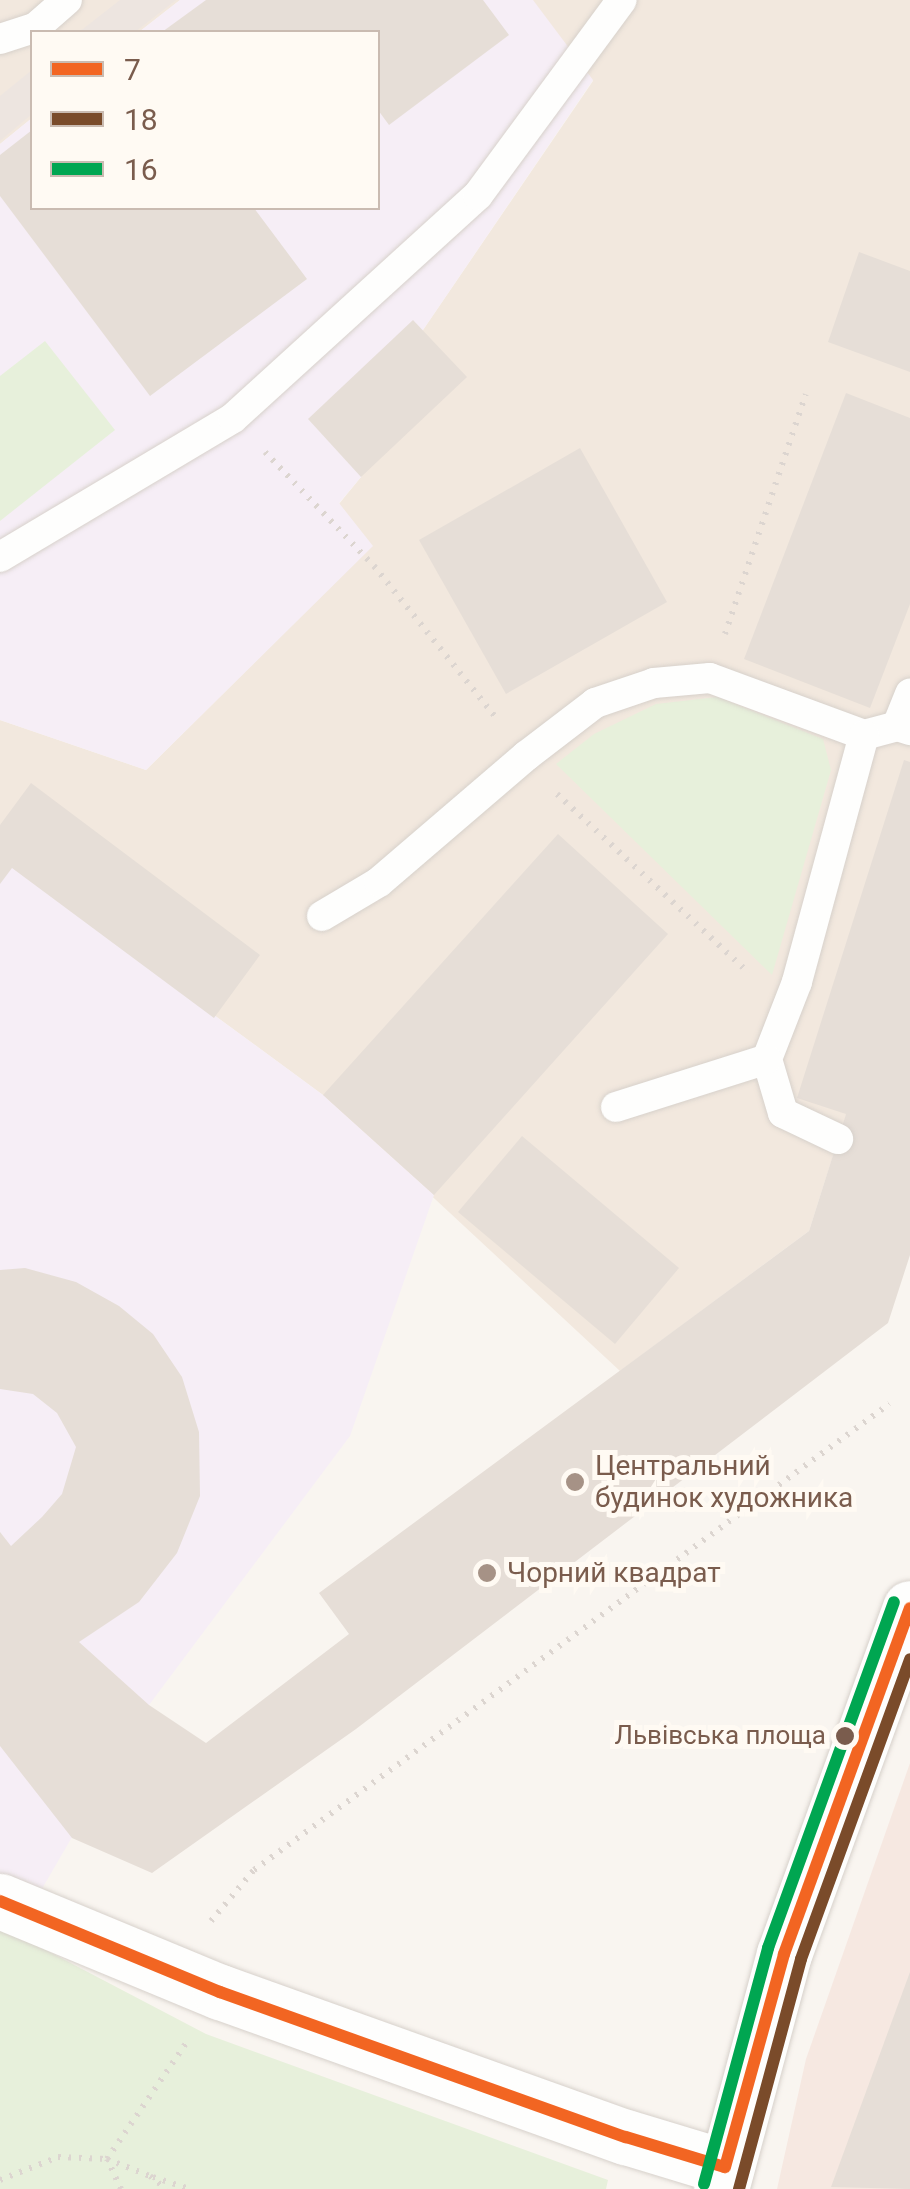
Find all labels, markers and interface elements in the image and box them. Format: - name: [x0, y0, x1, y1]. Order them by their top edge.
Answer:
- legend: [30, 30, 380, 210]
- text: 7: [124, 52, 141, 87]
- text: 18: [124, 102, 158, 137]
- text: 16: [124, 152, 158, 187]
- place label: Центральний будинок художника: [595, 1449, 853, 1515]
- marker: Центральний будинок художника: [564, 1471, 586, 1493]
- place label: Чорний квадрат: [507, 1556, 721, 1590]
- marker: Чорний квадрат: [476, 1562, 498, 1584]
- place label: Львівська площа: [615, 1720, 826, 1752]
- marker: Львівська площа: [835, 1726, 855, 1746]

